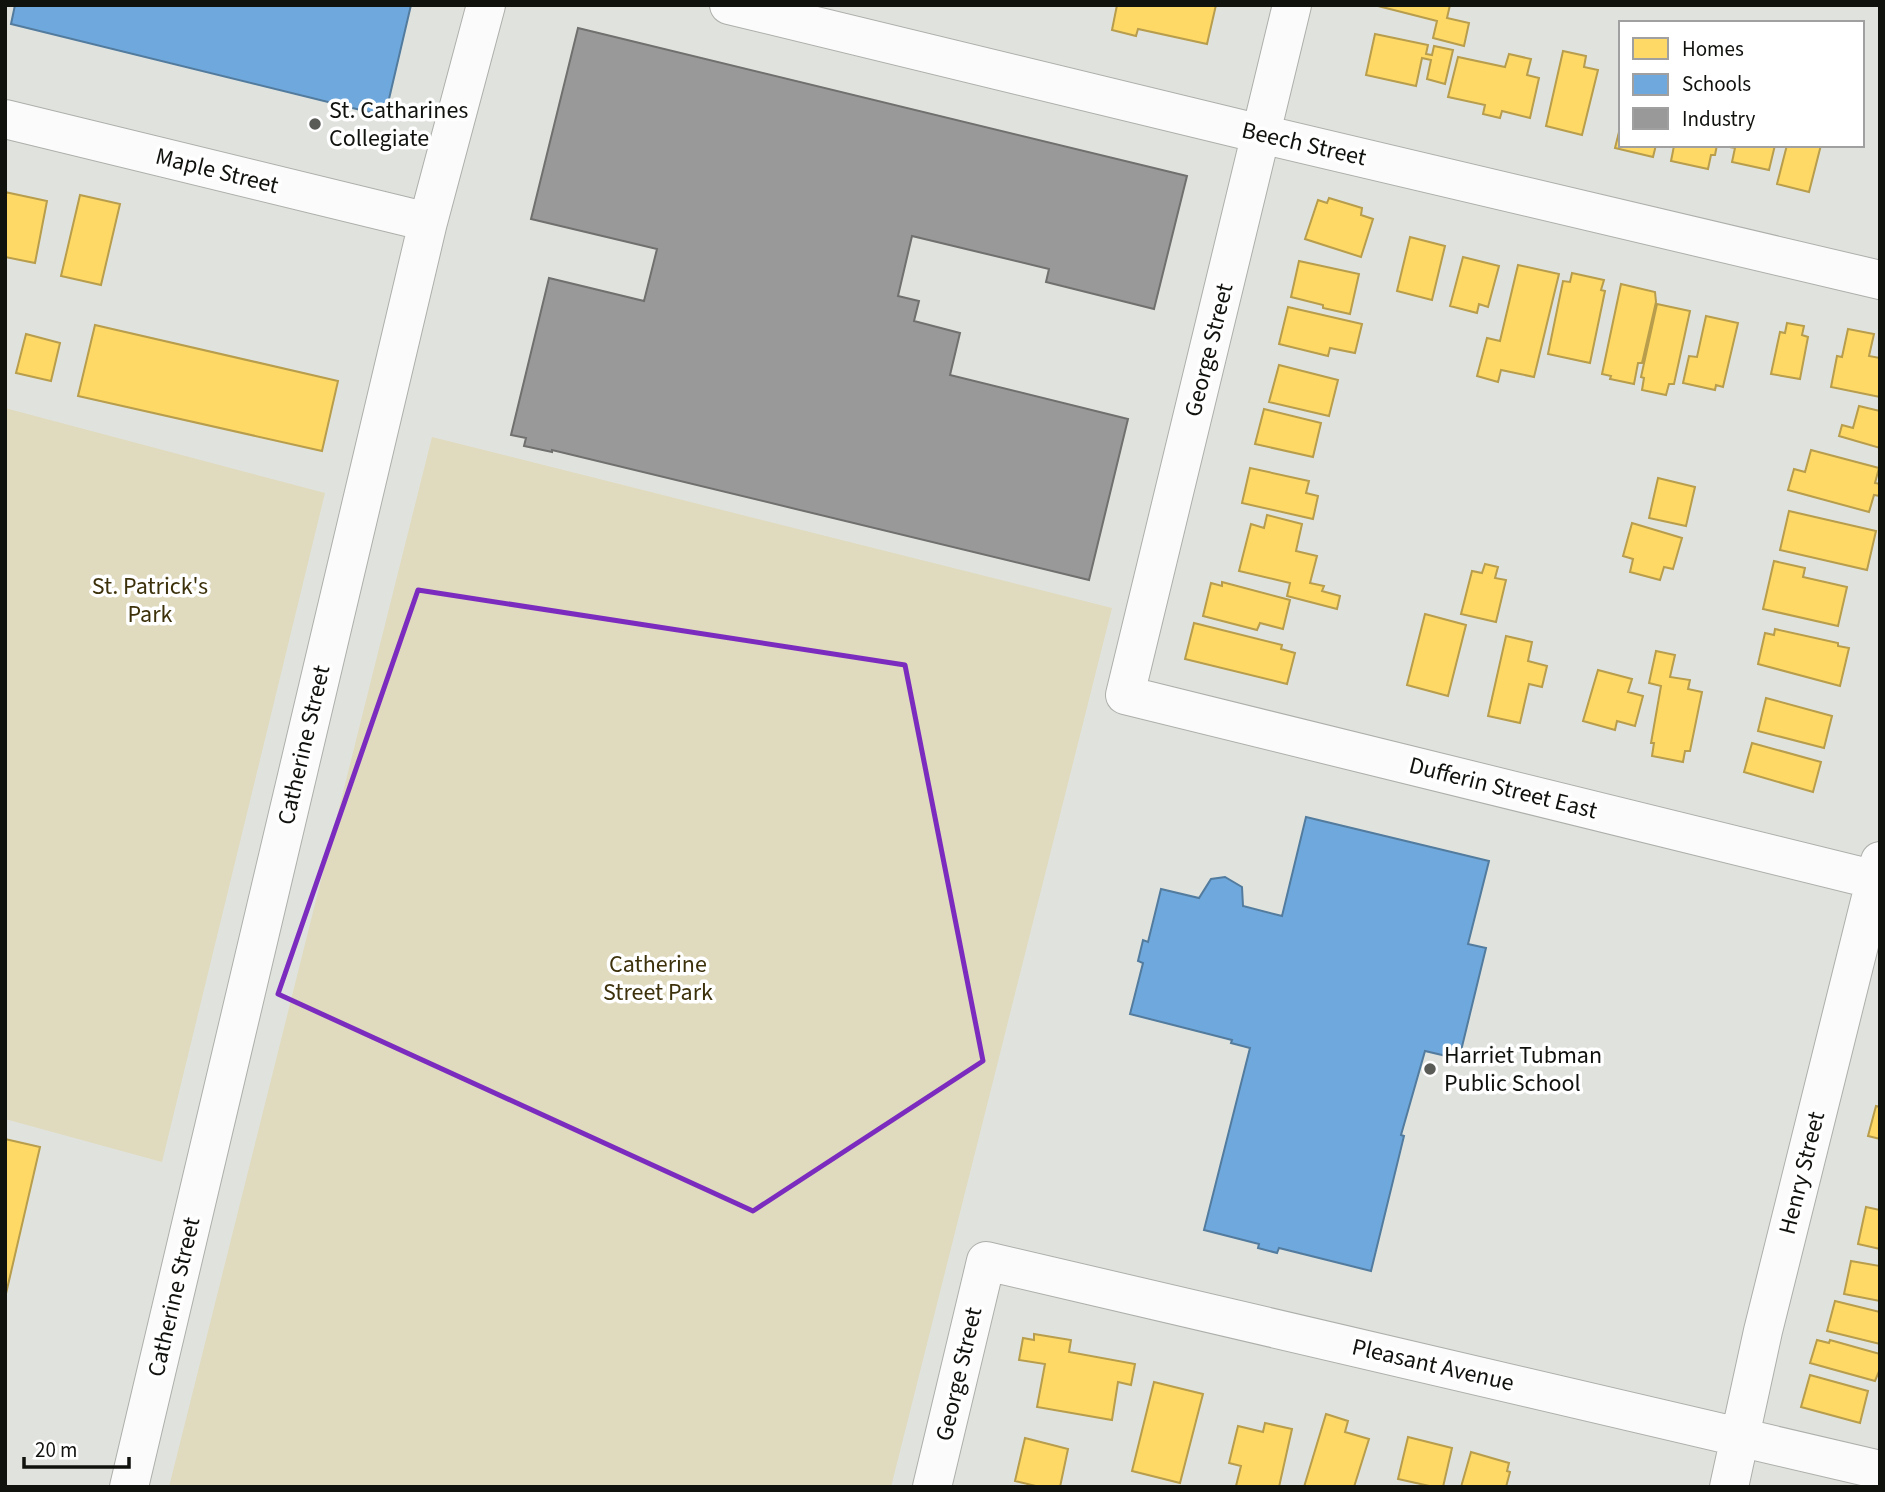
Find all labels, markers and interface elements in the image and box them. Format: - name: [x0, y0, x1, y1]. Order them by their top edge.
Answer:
- legend: [1619, 21, 1864, 147]
- text: Homes: [1682, 34, 1744, 64]
- text: Schools: [1682, 69, 1751, 99]
- place label: St. Catharines Collegiate: [329, 93, 468, 156]
- text: Industry: [1682, 104, 1755, 134]
- street label: Beech Street: [1238, 113, 1370, 175]
- marker: St. Catharines Collegiate: [307, 116, 323, 132]
- street label: Maple Street: [152, 139, 282, 203]
- street label: George Street: [1176, 280, 1242, 420]
- park label: St. Patrick's Park: [92, 569, 208, 632]
- street label: Catherine Street: [269, 662, 339, 828]
- street label: Dufferin Street East: [1405, 748, 1601, 828]
- park label: Catherine Street Park: [603, 947, 713, 1010]
- place label: Harriet Tubman Public School: [1444, 1038, 1602, 1101]
- marker: Harriet Tubman Public School: [1422, 1061, 1438, 1077]
- street label: Henry Street: [1770, 1108, 1834, 1238]
- street label: Catherine Street: [139, 1214, 209, 1380]
- street label: George Street: [927, 1304, 991, 1444]
- street label: Pleasant Avenue: [1348, 1329, 1518, 1401]
- scale bar: [24, 1426, 130, 1470]
- text: 20 m: [35, 1435, 77, 1465]

